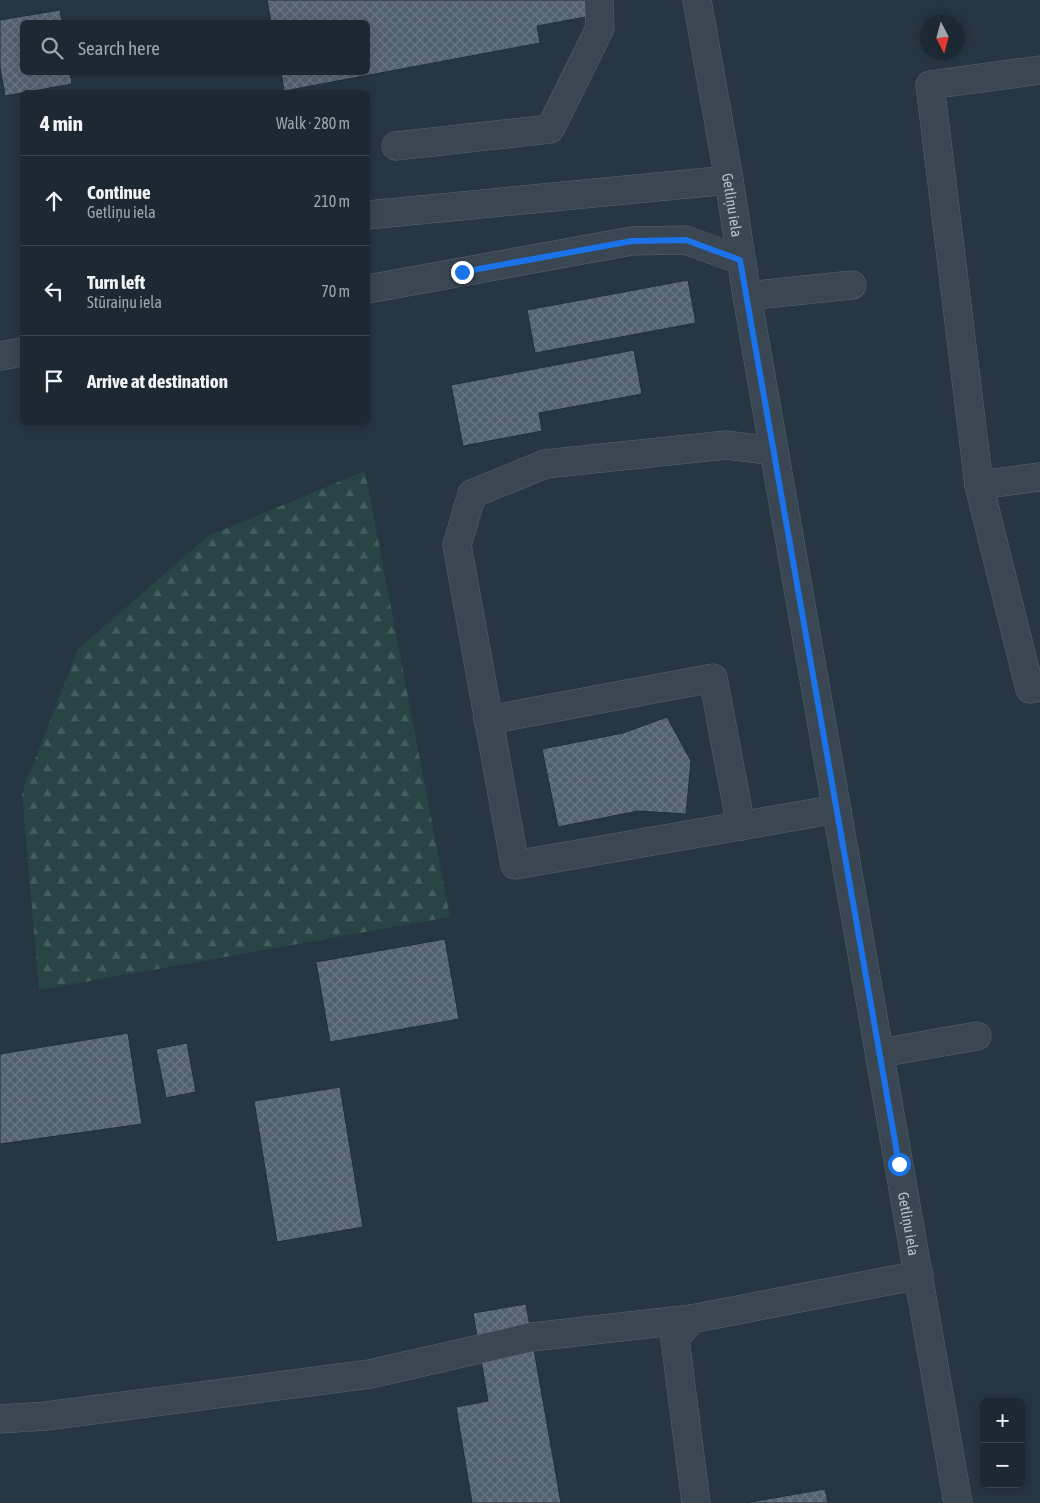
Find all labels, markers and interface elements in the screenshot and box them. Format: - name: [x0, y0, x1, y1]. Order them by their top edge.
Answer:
- north arrow: [920, 15, 965, 60]
- search box: [20, 20, 370, 75]
- icon: search: [38, 34, 66, 62]
- text: Search here: [78, 37, 160, 59]
- text: 4 min: [40, 111, 83, 135]
- text: Walk · 280 m: [276, 114, 350, 132]
- street label: Getliņu iela: [719, 172, 746, 238]
- text: Continue: [87, 181, 151, 203]
- icon: ahead: [40, 187, 68, 215]
- text: 210 m: [314, 192, 350, 210]
- text: Getliņu iela: [87, 203, 156, 221]
- route end: [451, 261, 474, 284]
- text: Turn left: [87, 271, 145, 293]
- icon: left: [40, 277, 68, 305]
- text: 70 m: [321, 282, 350, 300]
- text: Stūraiņu iela: [87, 293, 162, 311]
- icon: arrive: [40, 367, 68, 395]
- text: Arrive at destination: [87, 370, 228, 392]
- route start: [888, 1153, 911, 1176]
- street label: Getliņu iela: [895, 1191, 923, 1257]
- map controls: [980, 1398, 1025, 1488]
- button: +: [980, 1398, 1025, 1443]
- button: −: [980, 1443, 1025, 1488]

